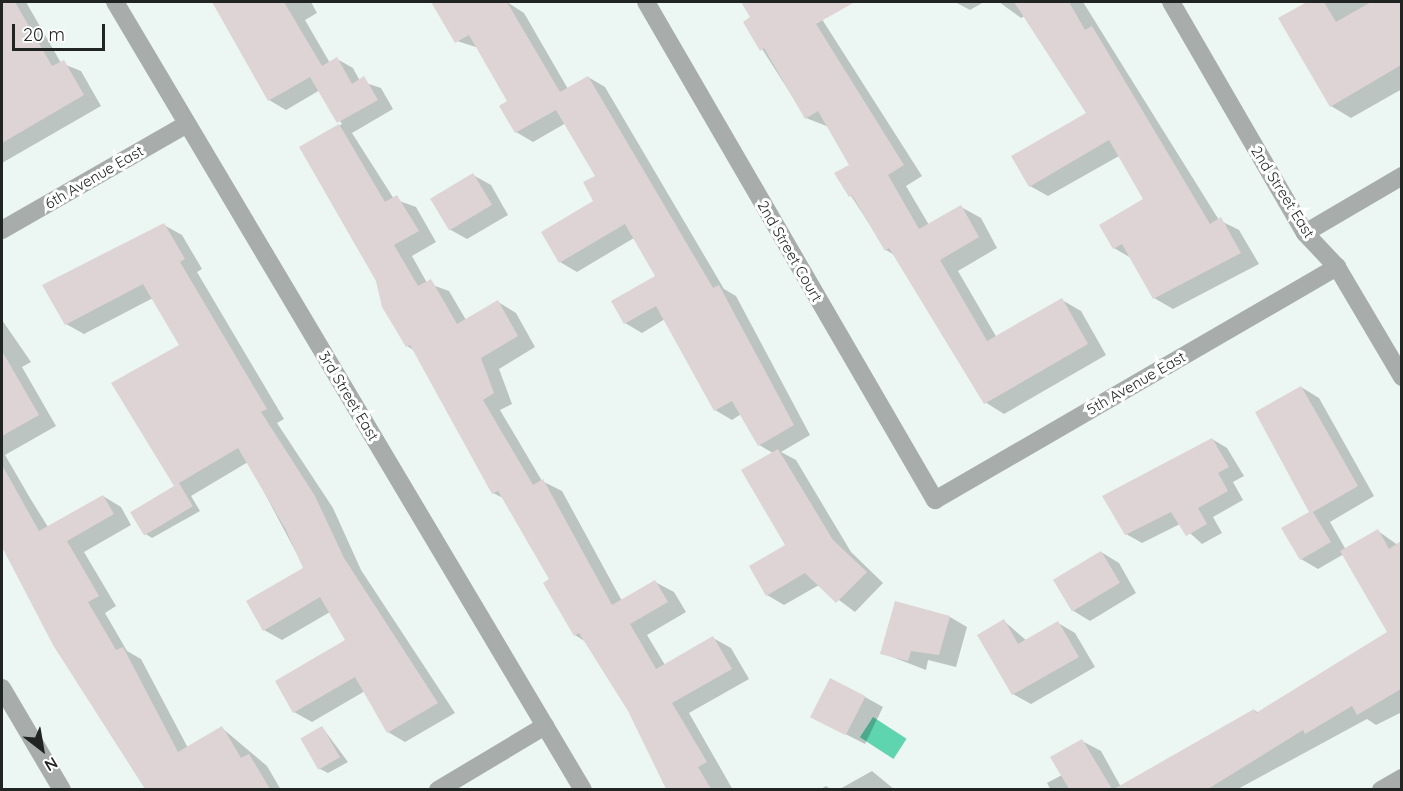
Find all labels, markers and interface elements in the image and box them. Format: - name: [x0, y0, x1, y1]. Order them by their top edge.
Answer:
- scale bar: [15, 12, 108, 50]
- text: 20 m: [23, 23, 65, 46]
- street label: 6th Avenue East: [41, 141, 147, 213]
- street label: 2nd Street East: [1248, 143, 1318, 241]
- street label: 2nd Street Court: [754, 197, 826, 305]
- street label: 5th Avenue East: [1083, 347, 1189, 419]
- street label: 3rd Street East: [315, 348, 383, 444]
- north arrow: [12, 719, 72, 779]
- text: N: [41, 753, 61, 776]

